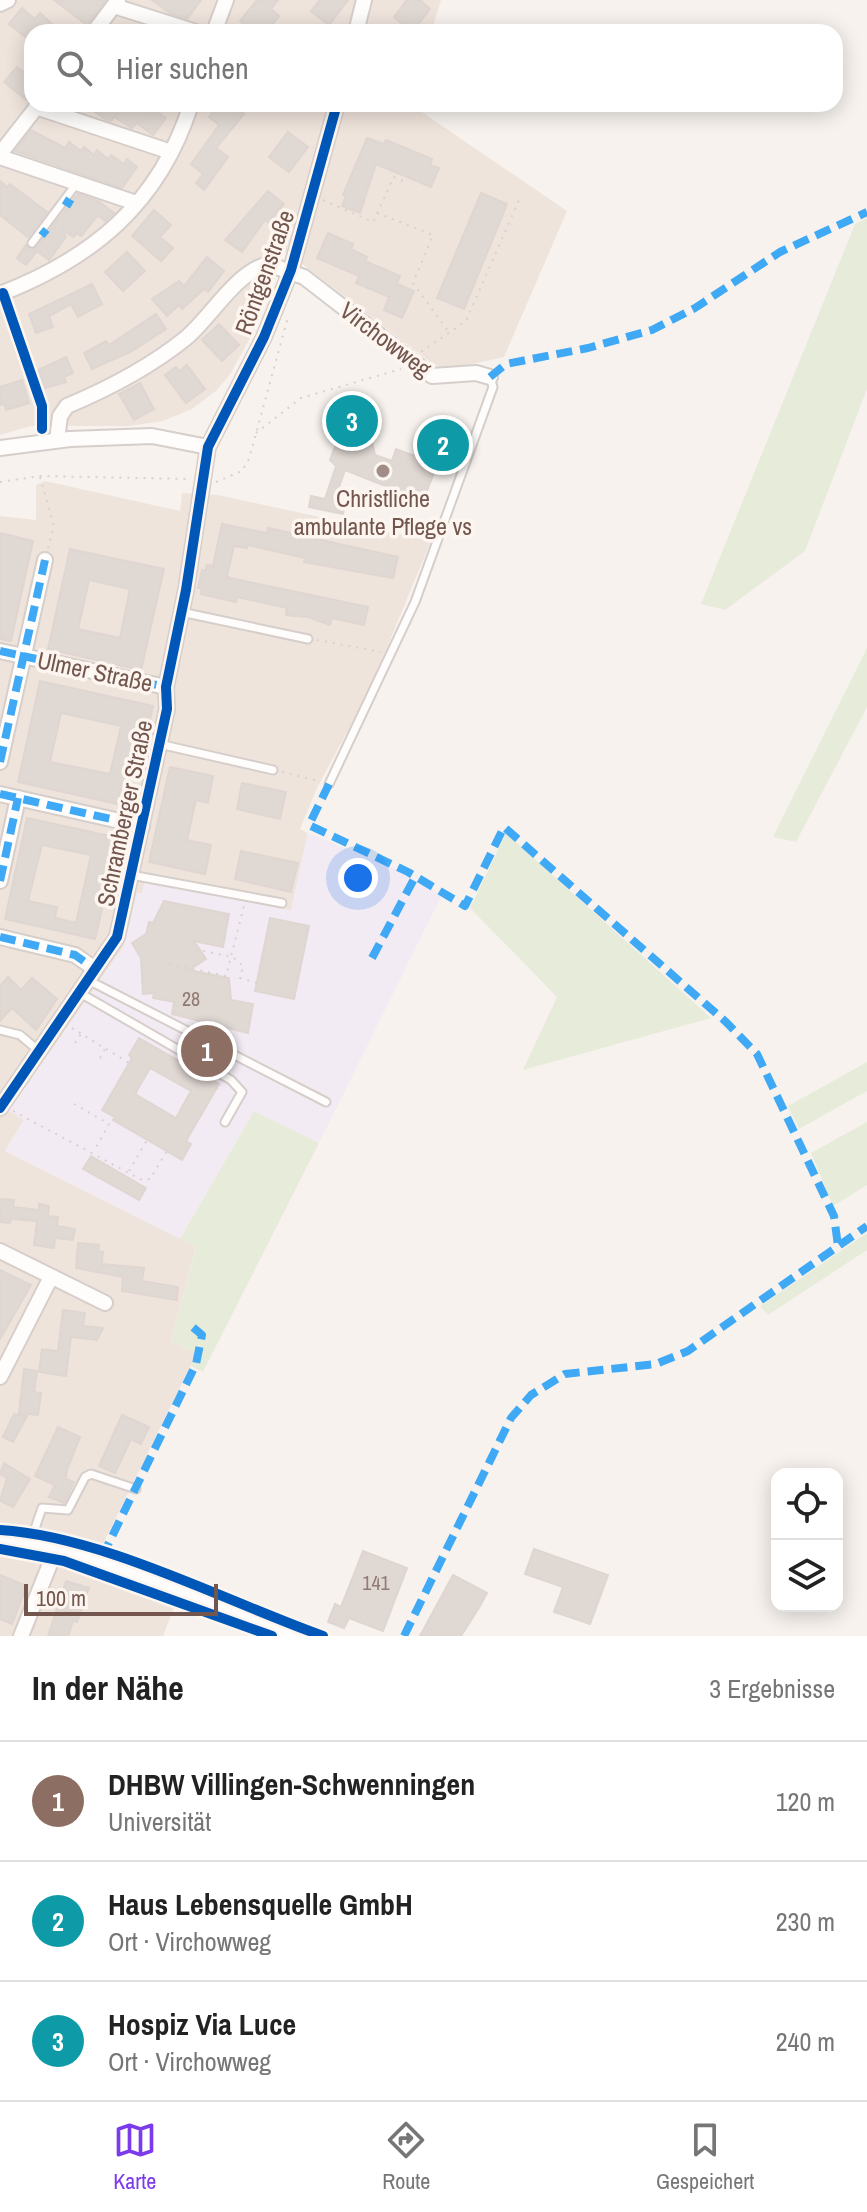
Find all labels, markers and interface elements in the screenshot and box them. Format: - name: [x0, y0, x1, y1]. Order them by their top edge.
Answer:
- search box: [24, 24, 843, 112]
- icon: search: [52, 46, 96, 90]
- text: Hier suchen: [116, 48, 249, 88]
- street label: Röntgenstraße: [227, 205, 301, 339]
- street label: Virchowweg: [334, 294, 438, 384]
- pin: 3: [326, 391, 378, 451]
- pin: 2: [417, 415, 469, 475]
- marker: Christliche ambulante Pflege vs: [374, 462, 392, 480]
- place label: Christliche ambulante Pflege vs: [294, 482, 472, 542]
- street label: Ulmer Straße: [34, 643, 156, 699]
- street label: Schramberger Straße: [89, 717, 159, 909]
- your location: [338, 858, 378, 898]
- house number: 28: [182, 985, 200, 1012]
- pin: 1: [181, 1021, 233, 1081]
- map controls: [771, 1468, 843, 1612]
- button: locate: [771, 1468, 843, 1540]
- button: layers: [771, 1540, 843, 1612]
- house number: 141: [362, 1569, 390, 1596]
- scale bar: [24, 1580, 218, 1616]
- text: 100 m: [36, 1583, 86, 1613]
- text: In der Nähe: [32, 1665, 184, 1711]
- text: 3 Ergebnisse: [709, 1671, 835, 1706]
- text: DHBW Villingen-Schwenningen: [108, 1764, 475, 1804]
- text: 1: [52, 1784, 64, 1819]
- text: 120 m: [776, 1784, 835, 1819]
- text: Universität: [108, 1804, 211, 1839]
- text: Haus Lebensquelle GmbH: [108, 1884, 413, 1924]
- text: 2: [52, 1904, 64, 1939]
- text: 230 m: [776, 1904, 835, 1939]
- text: Ort · Virchowweg: [108, 1924, 271, 1959]
- text: Hospiz Via Luce: [108, 2004, 296, 2044]
- text: 3: [52, 2024, 64, 2059]
- text: 240 m: [776, 2024, 835, 2059]
- text: Ort · Virchowweg: [108, 2044, 271, 2079]
- tab: Karte: [113, 2118, 157, 2196]
- tab: Route: [382, 2118, 430, 2196]
- tab: Gespeichert: [656, 2118, 754, 2196]

